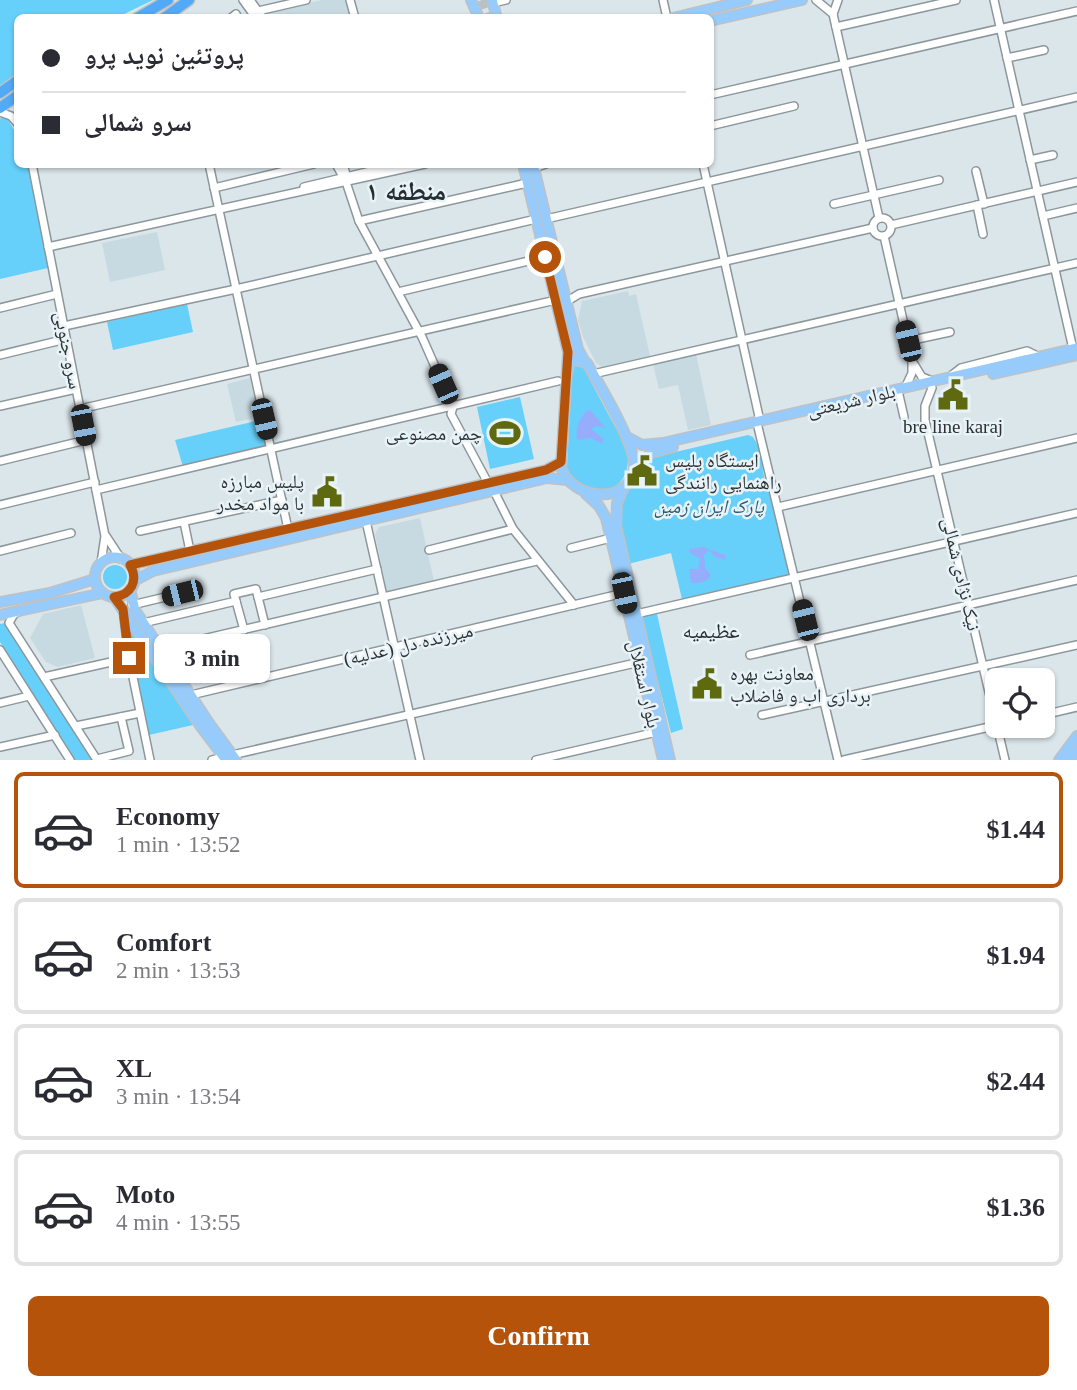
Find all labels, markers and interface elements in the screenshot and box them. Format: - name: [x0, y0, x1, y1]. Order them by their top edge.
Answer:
- text: پروتئین نوید پرو: [84, 41, 244, 70]
- text: سرو شمالی: [84, 108, 192, 137]
- district label: منطقه ۱: [366, 177, 446, 206]
- route start: [529, 241, 561, 273]
- street label: سرو جنوبی: [50, 310, 86, 391]
- car: [894, 318, 923, 364]
- car: [425, 361, 462, 407]
- public building icon: bre line karaj: [936, 378, 970, 412]
- street label: بلوار شریعتی: [805, 380, 897, 422]
- car: [250, 396, 279, 442]
- car: [69, 402, 98, 448]
- sports icon: چمن مصنوعی: [488, 416, 522, 450]
- place label: bre line karaj: [903, 416, 1003, 437]
- place label: چمن مصنوعی: [386, 423, 482, 445]
- place label: ایستگاه پلیس راهنمایی رانندگی: [665, 450, 782, 494]
- public building icon: ایستگاه پلیس راهنمایی رانندگی: [625, 454, 659, 488]
- place label: پلیس مبارزه با مواد مخدر: [216, 471, 304, 515]
- public building icon: پلیس مبارزه با مواد مخدر: [310, 475, 344, 509]
- park label: پارک ایران زمین: [654, 496, 765, 518]
- street label: نیک نژادی شمالی: [937, 515, 985, 633]
- car: [610, 570, 639, 616]
- car: [160, 578, 205, 608]
- car: [790, 597, 821, 643]
- street label: میرزنده دل (عدلیه): [341, 619, 475, 671]
- district label: عظیمیه: [682, 619, 740, 643]
- callout: 3 min: [154, 634, 269, 682]
- street label: بلوار استقلال: [623, 638, 665, 730]
- route end: [113, 642, 145, 674]
- text: 3 min: [184, 646, 240, 671]
- place label: معاونت بهره برداری اب و فاضلاب: [730, 663, 871, 707]
- public building icon: معاونت بهره برداری اب و فاضلاب: [690, 667, 724, 701]
- map controls: [985, 668, 1055, 738]
- button: locate: [985, 668, 1055, 738]
- icon: car: [32, 799, 95, 862]
- text: Economy: [116, 802, 220, 831]
- text: $1.44: [987, 815, 1045, 844]
- text: 1 min · 13:52: [116, 832, 241, 857]
- icon: car: [32, 925, 95, 988]
- text: Comfort: [116, 928, 211, 957]
- text: $1.94: [987, 941, 1045, 970]
- text: 2 min · 13:53: [116, 958, 241, 983]
- icon: car: [32, 1051, 95, 1114]
- text: XL: [116, 1054, 152, 1083]
- text: $2.44: [987, 1067, 1045, 1096]
- text: 3 min · 13:54: [116, 1084, 241, 1109]
- icon: car: [32, 1177, 95, 1240]
- text: Moto: [116, 1180, 175, 1209]
- text: $1.36: [987, 1193, 1045, 1222]
- text: 4 min · 13:55: [116, 1210, 241, 1235]
- button: Confirm: [28, 1296, 1049, 1376]

